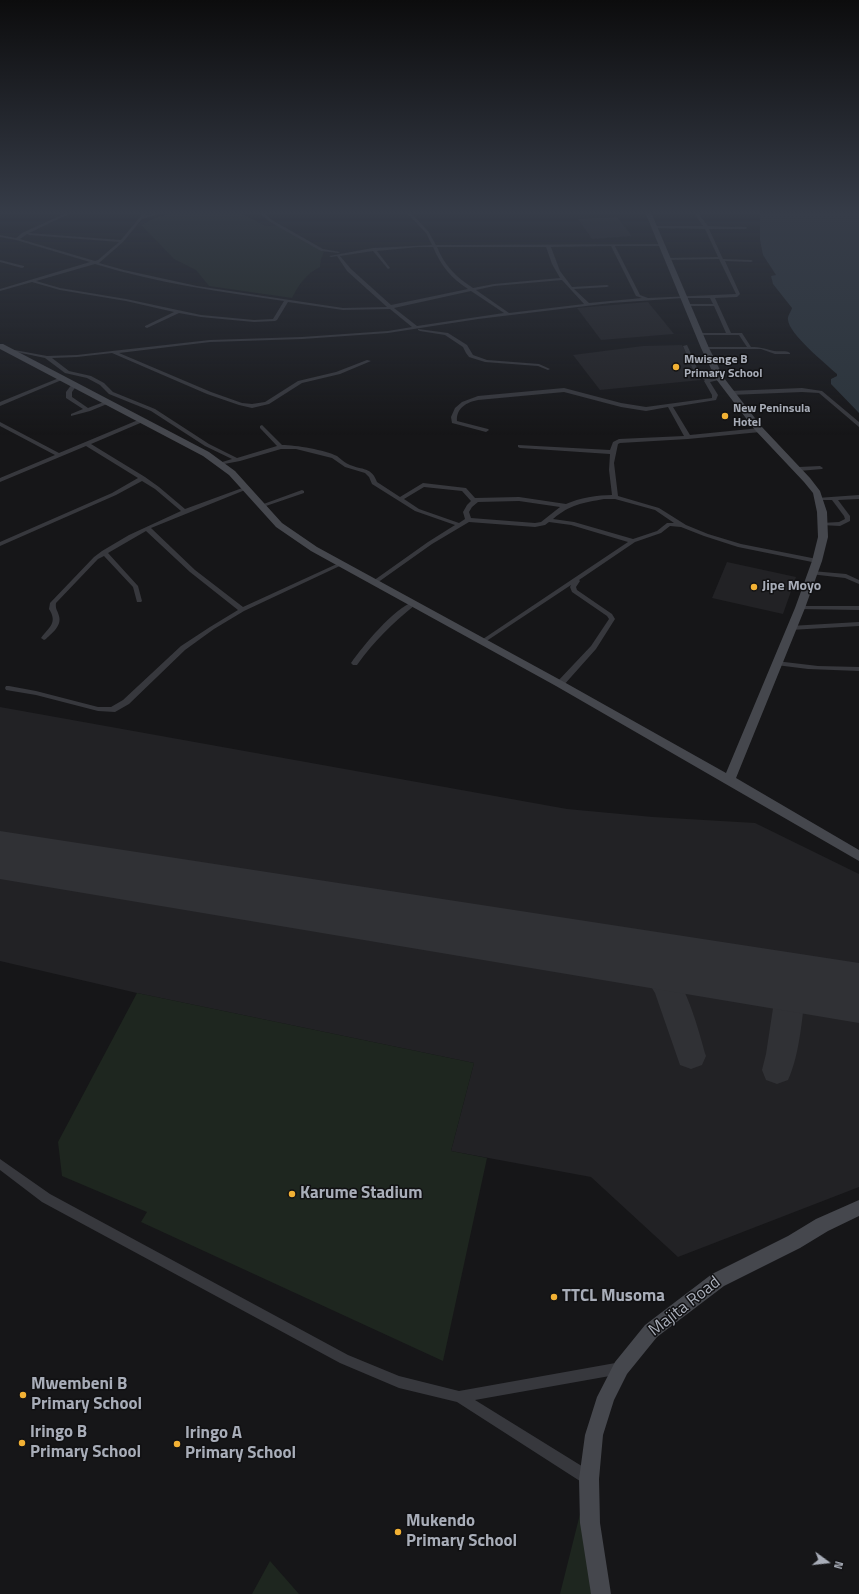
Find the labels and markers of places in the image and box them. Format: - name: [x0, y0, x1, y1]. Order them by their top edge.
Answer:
- place label: Mwisenge B Primary School: [684, 353, 762, 381]
- marker: Mwisenge B Primary School: [671, 362, 681, 372]
- place label: New Peninsula Hotel: [733, 402, 810, 430]
- marker: New Peninsula Hotel: [720, 411, 730, 421]
- place label: Jipe Moyo: [762, 579, 821, 595]
- marker: Jipe Moyo: [749, 582, 759, 592]
- place label: Karume Stadium: [300, 1184, 423, 1204]
- marker: Karume Stadium: [287, 1189, 297, 1199]
- place label: TTCL Musoma: [562, 1287, 665, 1307]
- marker: TTCL Musoma: [549, 1292, 559, 1302]
- place label: Mwembeni B Primary School: [31, 1375, 142, 1415]
- marker: Mwembeni B Primary School: [18, 1390, 28, 1400]
- place label: Iringo B Primary School: [30, 1423, 141, 1463]
- place label: Iringo A Primary School: [185, 1424, 296, 1464]
- marker: Iringo B Primary School: [17, 1438, 27, 1448]
- marker: Iringo A Primary School: [172, 1439, 182, 1449]
- place label: Mukendo Primary School: [406, 1512, 517, 1552]
- marker: Mukendo Primary School: [393, 1527, 403, 1537]

